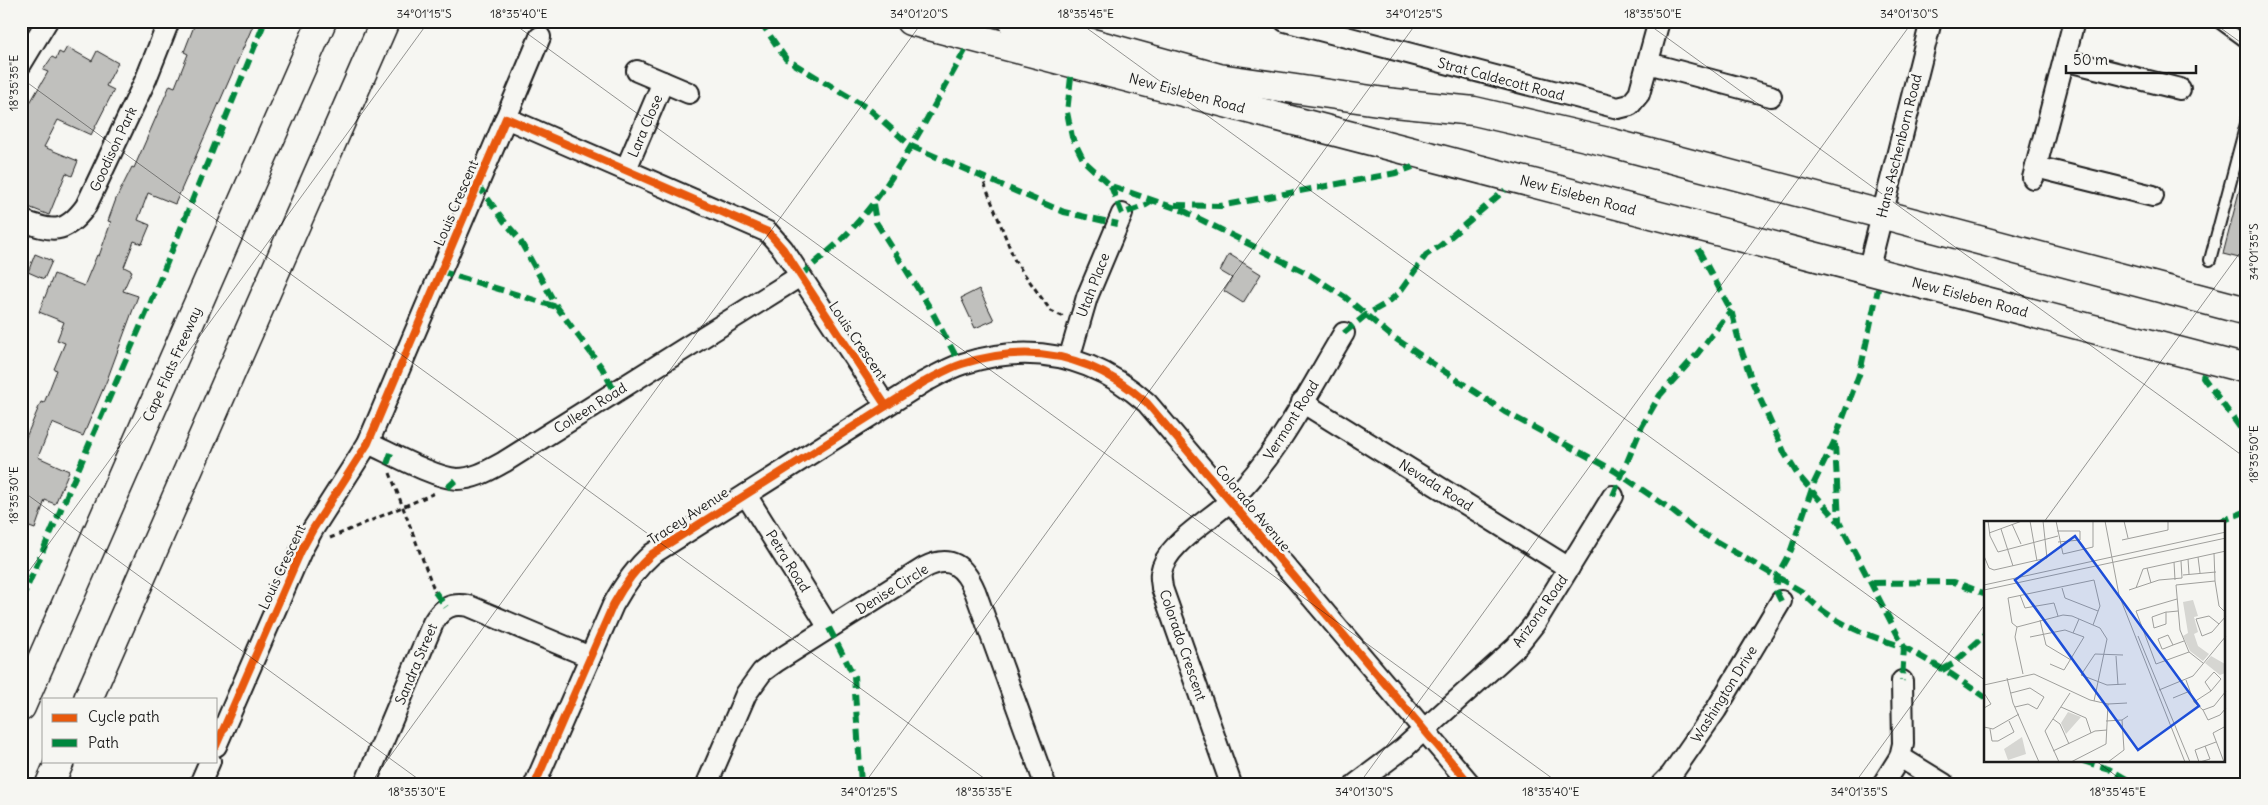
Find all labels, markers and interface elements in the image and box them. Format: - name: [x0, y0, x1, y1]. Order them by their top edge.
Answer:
- text: 34°01'15"S: [396, 6, 452, 21]
- text: 18°35'40"E: [490, 6, 548, 21]
- text: 34°01'20"S: [890, 6, 948, 21]
- text: 18°35'45"E: [1058, 6, 1114, 21]
- text: 34°01'25"S: [1386, 6, 1443, 21]
- text: 18°35'50"E: [1624, 6, 1682, 21]
- text: 34°01'30"S: [1880, 6, 1938, 21]
- scale bar: [2066, 42, 2196, 74]
- text: 50 m: [2073, 50, 2108, 69]
- street label: Strat Caldecott Road: [1436, 53, 1566, 105]
- text: 18°35'35"E: [6, 55, 21, 111]
- street label: New Eisleben Road: [1127, 69, 1247, 117]
- street label: Hans Aschenborn Road: [1872, 72, 1926, 220]
- street label: Lara Close: [624, 92, 666, 160]
- street label: Goodison Park: [85, 104, 141, 194]
- street label: Louis Crescent: [430, 157, 482, 249]
- street label: New Eisleben Road: [1518, 171, 1638, 219]
- text: 34°01'35"S: [2246, 223, 2261, 281]
- street label: Utah Place: [1072, 250, 1114, 320]
- street label: New Eisleben Road: [1910, 273, 2030, 321]
- street label: Louis Crescent: [825, 298, 891, 384]
- street label: Cape Flats Freeway: [139, 304, 205, 424]
- street label: Vermont Road: [1259, 377, 1323, 463]
- street label: Colleen Road: [550, 378, 630, 438]
- text: 18°35'50"E: [2246, 425, 2261, 483]
- street label: Nevada Road: [1396, 455, 1476, 515]
- street label: Colorado Avenue: [1211, 461, 1295, 555]
- text: 18°35'30"E: [6, 466, 21, 524]
- street label: Tracey Avenue: [644, 483, 732, 549]
- street label: Louis Crescent: [254, 521, 310, 612]
- inset map: [1984, 521, 2226, 762]
- street label: Petra Road: [762, 527, 814, 595]
- street label: Denise Circle: [853, 560, 931, 618]
- street label: Arizona Road: [1508, 571, 1572, 651]
- street label: Colorado Crescent: [1156, 587, 1211, 703]
- street label: Sandra Street: [391, 620, 441, 707]
- street label: Washington Drive: [1687, 642, 1761, 746]
- legend: [42, 698, 218, 762]
- text: Cycle path: [88, 707, 160, 726]
- text: Path: [88, 733, 119, 752]
- text: 18°35'30"E: [388, 784, 446, 799]
- text: 34°01'25"S: [841, 784, 898, 799]
- text: 18°35'35"E: [956, 784, 1012, 799]
- text: 34°01'30"S: [1335, 784, 1393, 799]
- text: 18°35'40"E: [1522, 784, 1580, 799]
- text: 34°01'35"S: [1830, 784, 1888, 799]
- text: 18°35'45"E: [2090, 784, 2146, 799]

